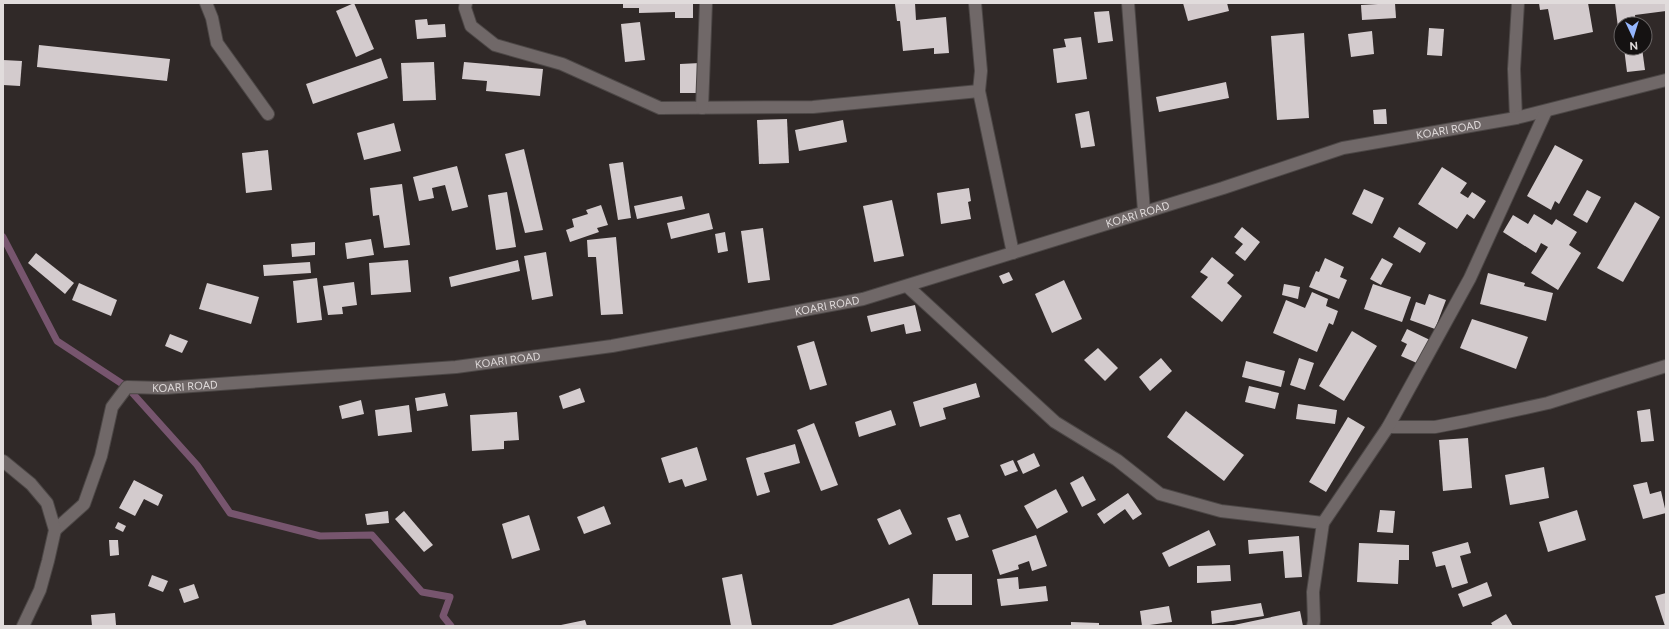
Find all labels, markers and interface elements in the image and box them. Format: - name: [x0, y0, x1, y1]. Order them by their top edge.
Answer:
- north arrow: [1613, 16, 1653, 56]
- text: N: [1629, 39, 1638, 52]
- street label: KOARI ROAD: [1415, 118, 1483, 142]
- street label: KOARI ROAD: [1104, 199, 1172, 231]
- street label: KOARI ROAD: [794, 294, 861, 319]
- street label: KOARI ROAD: [474, 350, 542, 371]
- street label: KOARI ROAD: [152, 378, 219, 395]

